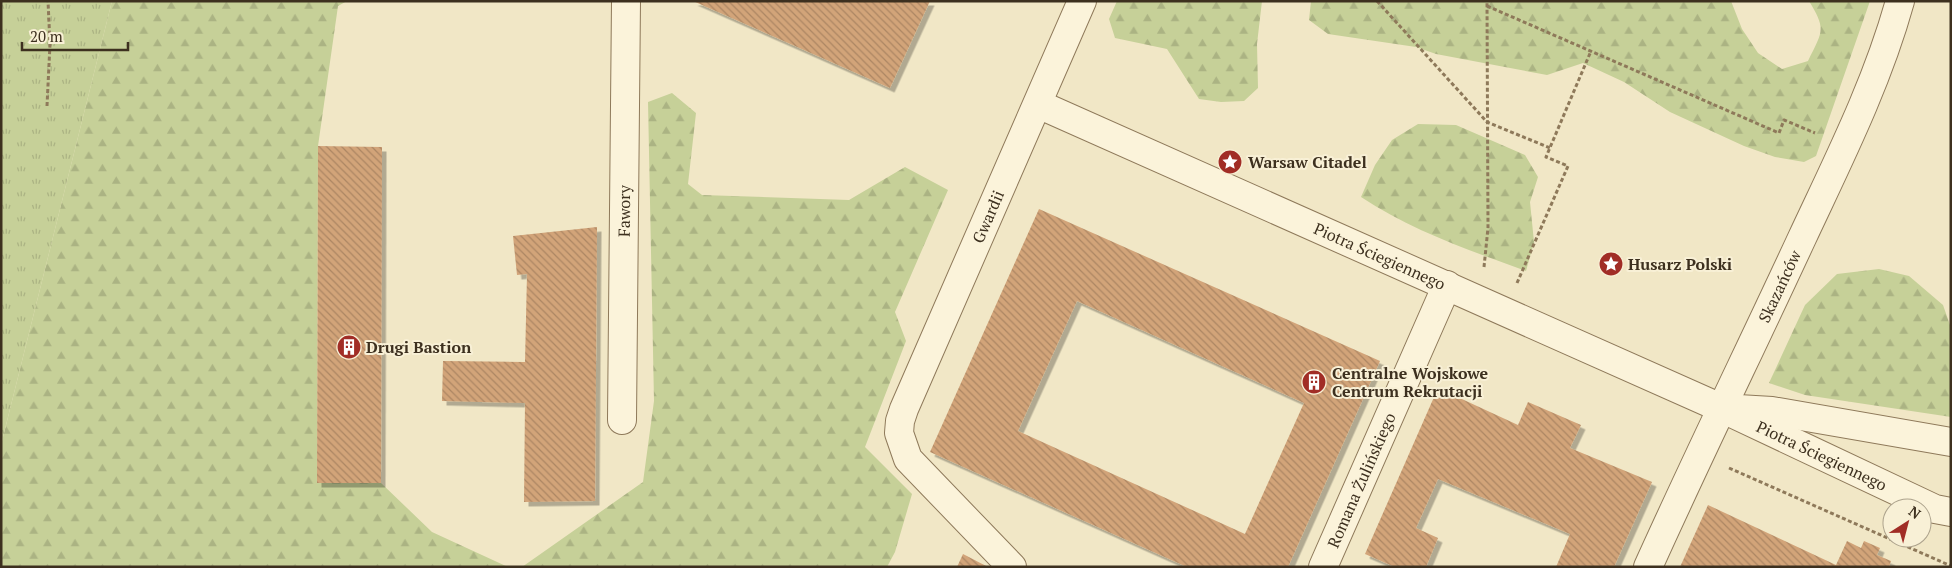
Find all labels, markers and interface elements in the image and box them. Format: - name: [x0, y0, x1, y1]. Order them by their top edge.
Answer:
- scale bar: [22, 20, 129, 52]
- text: 20 m: [30, 26, 63, 46]
- place icon: Warsaw Citadel: [1217, 149, 1243, 175]
- place label: Warsaw Citadel: [1248, 151, 1367, 173]
- street label: Fawory: [613, 184, 635, 237]
- street label: Gwardii: [967, 187, 1009, 246]
- street label: Piotra Ściegiennego: [1310, 217, 1449, 295]
- street label: Skazańców: [1753, 246, 1806, 326]
- place icon: Husarz Polski: [1598, 251, 1624, 277]
- place label: Husarz Polski: [1628, 253, 1732, 275]
- building icon: Drugi Bastion: [336, 334, 362, 360]
- place label: Drugi Bastion: [366, 336, 472, 358]
- place label: Centralne Wojskowe Centrum Rekrutacji: [1332, 362, 1489, 402]
- building icon: Centralne Wojskowe Centrum Rekrutacji: [1301, 369, 1327, 395]
- street label: Romana Żulińskiego: [1322, 409, 1401, 551]
- street label: Piotra Ściegiennego: [1753, 415, 1891, 496]
- north arrow: [1882, 498, 1932, 548]
- text: N: [1905, 501, 1925, 523]

